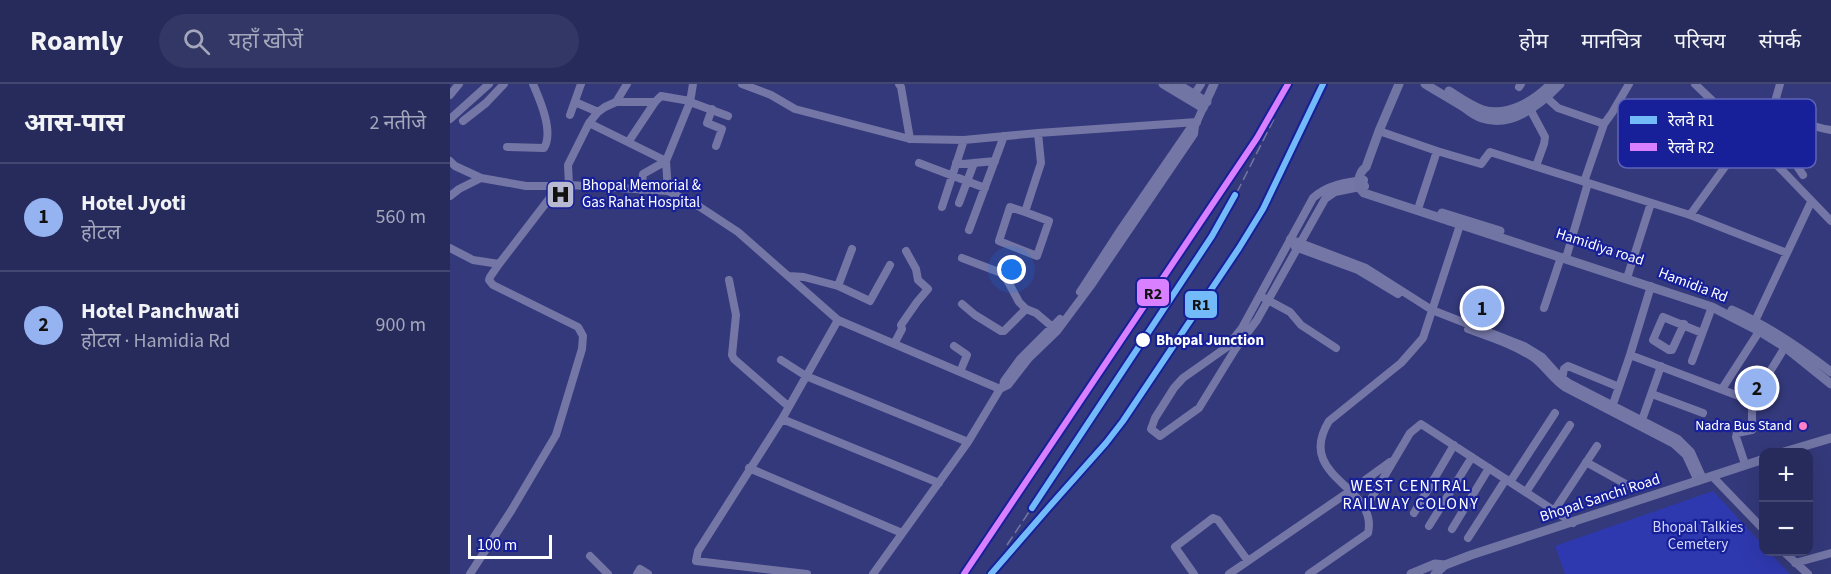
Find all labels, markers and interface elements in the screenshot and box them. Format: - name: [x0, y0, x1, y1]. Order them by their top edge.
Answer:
- search box: [159, 14, 579, 68]
- text: Roamly: [30, 21, 123, 61]
- icon: search: [180, 25, 213, 58]
- text: यहाँ खोजें: [228, 25, 303, 57]
- text: होम: [1519, 26, 1548, 56]
- text: मानचित्र: [1581, 26, 1641, 56]
- text: परिचय: [1674, 26, 1726, 56]
- text: संपर्क: [1759, 26, 1801, 56]
- legend: [1618, 99, 1816, 168]
- text: आस-पास: [24, 104, 124, 141]
- text: 2 नतीजे: [370, 109, 426, 137]
- text: रेलवे R1: [1667, 110, 1715, 132]
- text: रेलवे R2: [1667, 137, 1715, 159]
- place label: Bhopal Memorial & Gas Rahat Hospital: [582, 175, 701, 213]
- hospital icon: Bhopal Memorial & Gas Rahat Hospital: [545, 178, 577, 210]
- text: Hotel Jyoti: [81, 187, 186, 219]
- text: 1: [38, 203, 49, 231]
- text: 560 m: [376, 203, 426, 231]
- text: होटल: [81, 219, 120, 247]
- street label: Hamidiya road: [1553, 223, 1647, 271]
- your location: [997, 255, 1026, 284]
- street label: Hamidia Rd: [1655, 262, 1731, 308]
- line badge: R2: [1136, 278, 1170, 307]
- text: R2: [1144, 283, 1162, 305]
- pin: 1: [1462, 286, 1502, 330]
- line badge: R1: [1184, 290, 1218, 319]
- text: R1: [1192, 294, 1210, 316]
- text: Hotel Panchwati: [81, 295, 240, 327]
- text: 2: [38, 311, 49, 339]
- text: 900 m: [376, 311, 426, 339]
- text: होटल · Hamidia Rd: [81, 327, 230, 355]
- place label: Bhopal Junction: [1156, 330, 1264, 351]
- marker: Bhopal Junction: [1134, 331, 1152, 349]
- pin: 2: [1738, 366, 1776, 410]
- place label: Nadra Bus Stand: [1695, 416, 1792, 436]
- marker: Nadra Bus Stand: [1797, 420, 1809, 432]
- map controls: [1759, 448, 1813, 556]
- button: +: [1759, 448, 1813, 502]
- street label: Bhopal Sanchi Road: [1537, 469, 1663, 527]
- district label: WEST CENTRAL RAILWAY COLONY: [1343, 475, 1479, 515]
- button: −: [1759, 502, 1813, 556]
- park label: Bhopal Talkies Cemetery: [1653, 517, 1743, 555]
- scale bar: [468, 532, 552, 560]
- text: 100 m: [477, 534, 517, 556]

